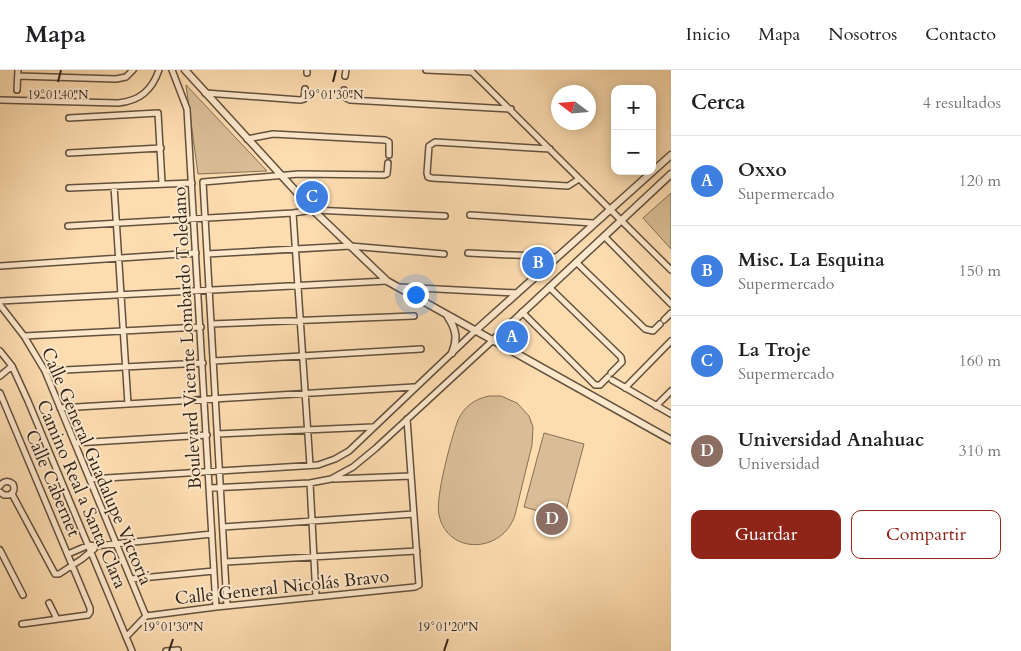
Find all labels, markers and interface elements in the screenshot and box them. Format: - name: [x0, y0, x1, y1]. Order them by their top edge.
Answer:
- text: Mapa: [25, 18, 86, 51]
- text: Inicio: [686, 22, 730, 47]
- text: Mapa: [758, 22, 800, 47]
- text: Nosotros: [828, 22, 897, 47]
- text: Contacto: [925, 22, 996, 47]
- north arrow: [551, 85, 596, 130]
- map controls: [611, 85, 656, 175]
- button: +: [611, 85, 656, 130]
- text: 19°01'40"N: [28, 87, 89, 103]
- text: 19°01'30"N: [303, 87, 364, 103]
- text: Cerca: [691, 88, 745, 117]
- text: 4 resultados: [923, 92, 1001, 114]
- button: −: [611, 130, 656, 175]
- text: Oxxo: [738, 157, 787, 183]
- text: A: [701, 170, 713, 192]
- text: 120 m: [959, 170, 1001, 192]
- pin: C: [296, 178, 328, 216]
- text: Supermercado: [738, 183, 834, 205]
- street label: Boulevard Vicente Lombardo Toledano: [167, 186, 208, 490]
- pin: B: [522, 244, 554, 282]
- text: Misc. La Esquina: [738, 247, 885, 273]
- text: B: [701, 260, 713, 282]
- text: 150 m: [959, 260, 1001, 282]
- text: Supermercado: [738, 273, 834, 295]
- your location: [403, 282, 429, 308]
- pin: A: [496, 318, 528, 356]
- text: La Troje: [738, 337, 811, 363]
- street label: Calle General Guadalupe Victoria: [35, 344, 158, 589]
- text: C: [701, 350, 713, 372]
- text: 160 m: [959, 350, 1001, 372]
- text: Supermercado: [738, 363, 834, 385]
- street label: Camino Real a Santa Clara: [30, 396, 133, 593]
- street label: Calle Cabernet: [19, 426, 86, 541]
- text: Universidad Anahuac: [738, 427, 924, 453]
- text: D: [700, 440, 714, 462]
- text: 310 m: [959, 440, 1001, 462]
- text: Universidad: [738, 453, 820, 475]
- pin: D: [536, 500, 568, 538]
- button: Guardar: [691, 510, 841, 559]
- button: Compartir: [851, 510, 1001, 559]
- street label: Calle General Nicolás Bravo: [174, 564, 391, 611]
- text: 19°01'30"N: [143, 619, 204, 635]
- text: 19°01'20"N: [418, 619, 479, 635]

